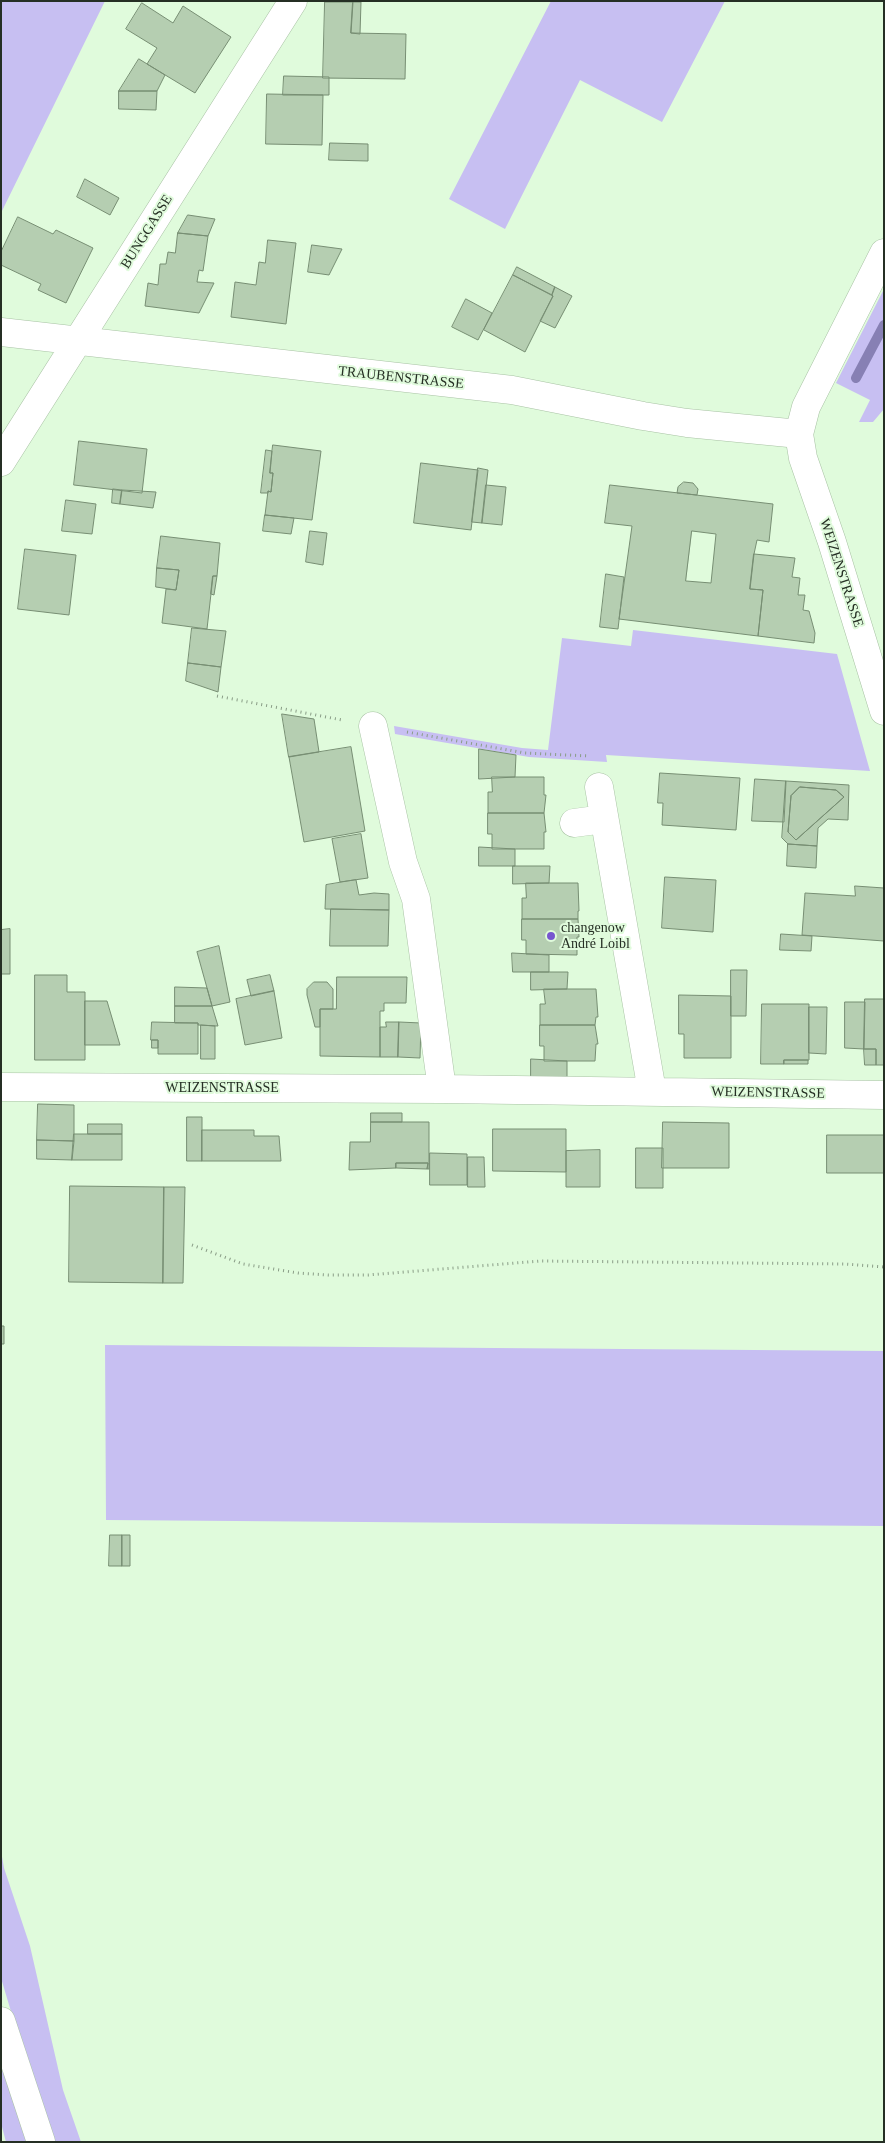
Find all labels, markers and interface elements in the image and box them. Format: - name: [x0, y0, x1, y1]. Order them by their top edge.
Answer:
- street label: BUNGGASSE: [118, 192, 176, 272]
- street label: TRAUBENSTRASSE: [337, 363, 465, 393]
- street label: WEIZENSTRASSE: [815, 516, 867, 630]
- place label: changenow André Loibl: [561, 920, 630, 952]
- marker: changenow André Loibl: [545, 930, 557, 942]
- street label: WEIZENSTRASSE: [165, 1080, 279, 1096]
- street label: WEIZENSTRASSE: [711, 1084, 825, 1102]

